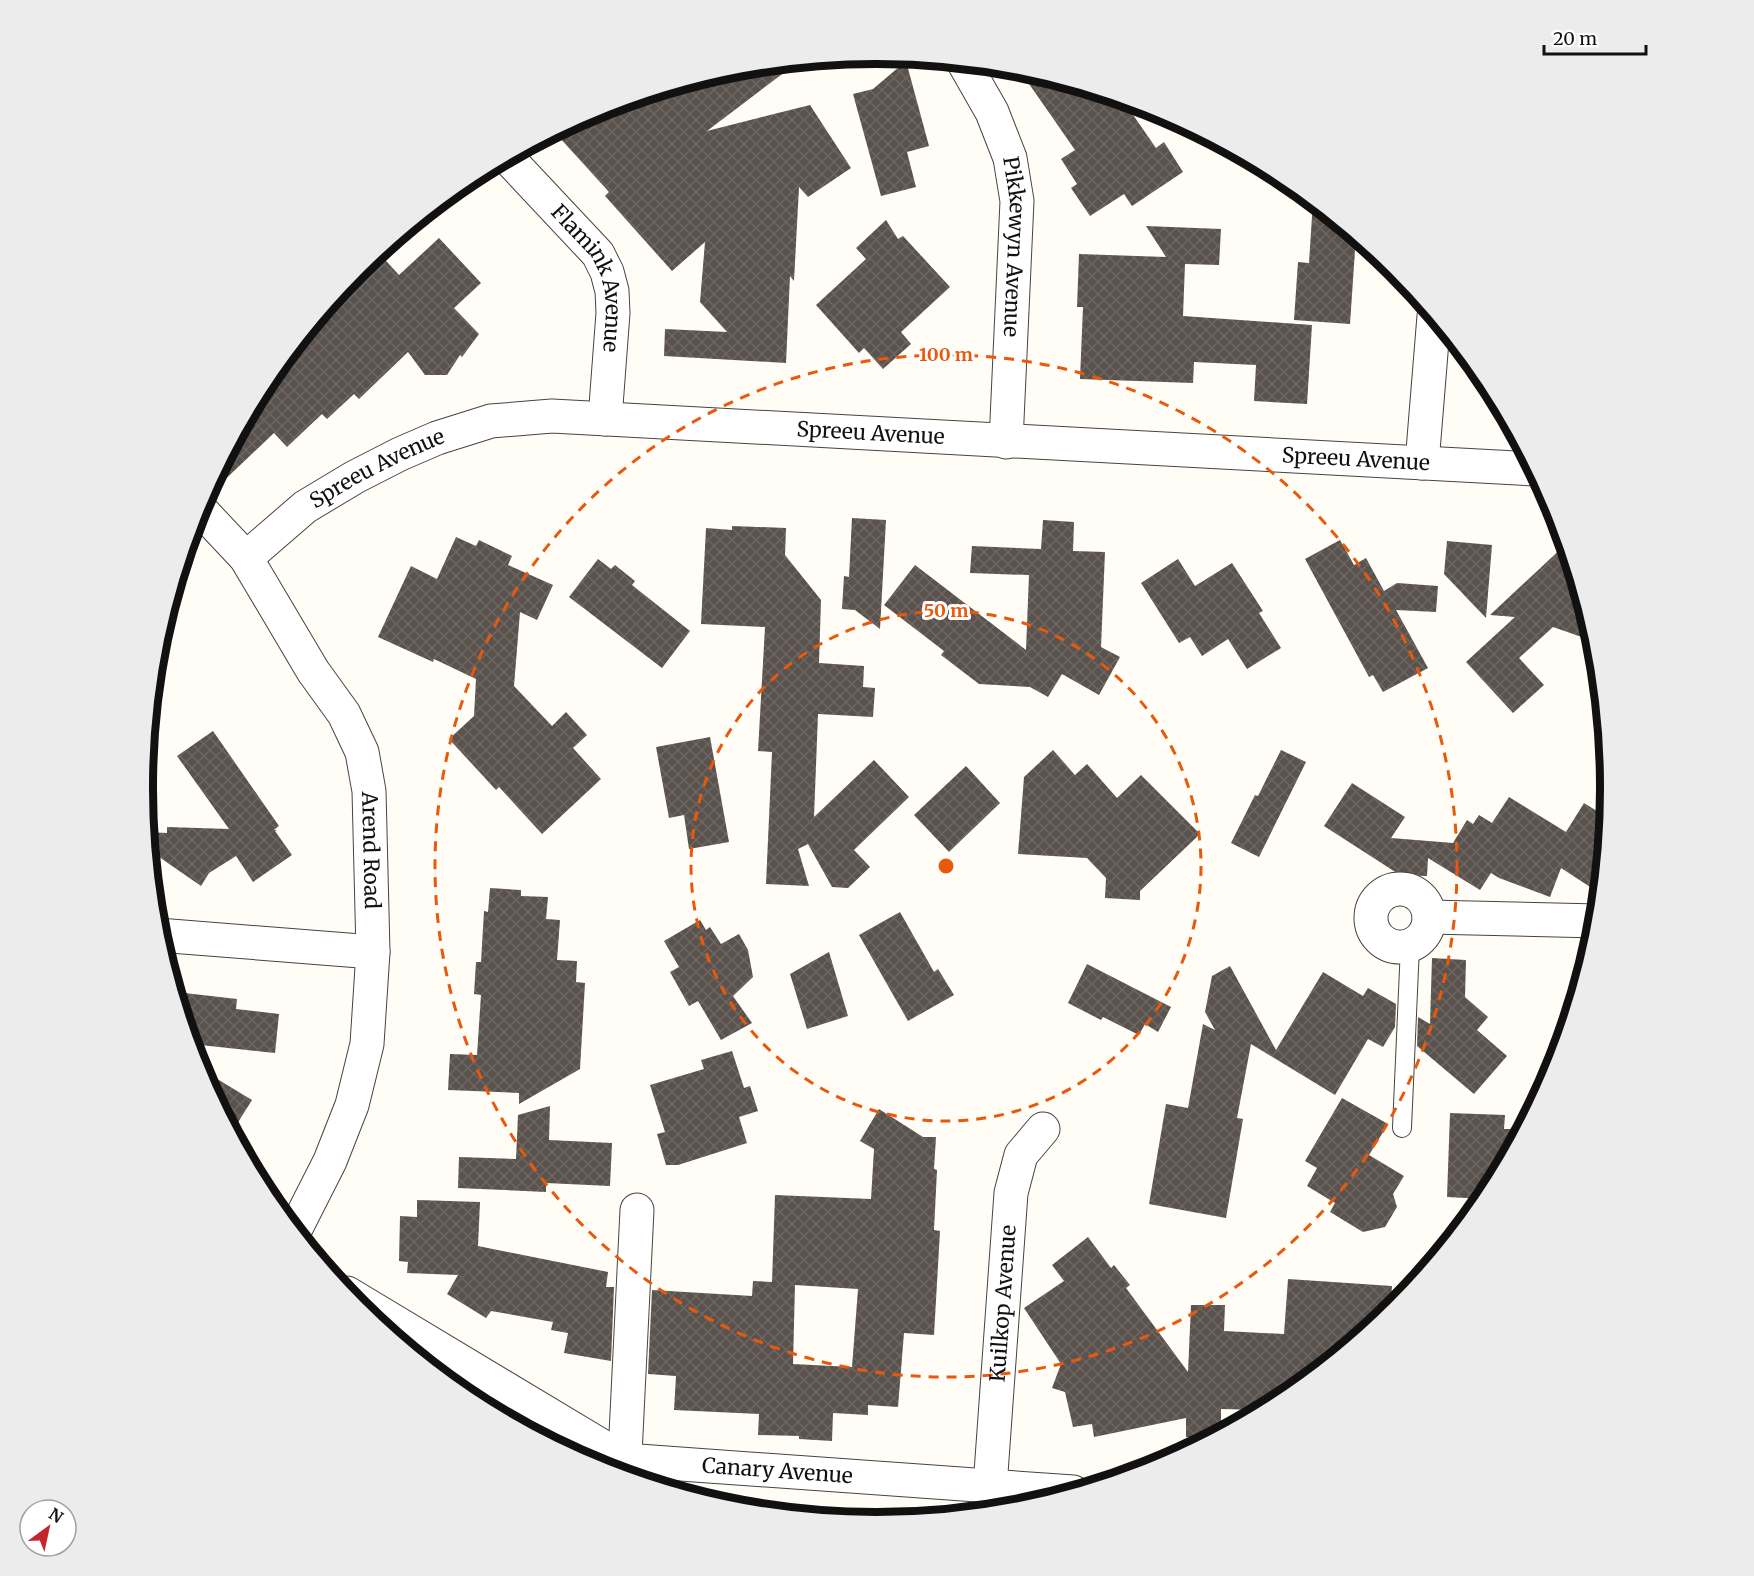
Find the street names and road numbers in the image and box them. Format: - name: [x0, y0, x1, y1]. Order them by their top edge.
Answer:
- street label: Pikkewyn Avenue: [997, 154, 1031, 338]
- street label: Flamink Avenue: [545, 198, 627, 353]
- street label: Spreeu Avenue: [796, 415, 945, 450]
- street label: Spreeu Avenue: [305, 423, 448, 514]
- street label: Spreeu Avenue: [1281, 441, 1431, 476]
- street label: Arend Road: [356, 790, 386, 910]
- street label: Kuilkop Avenue: [984, 1224, 1022, 1383]
- street label: Canary Avenue: [701, 1452, 854, 1489]

